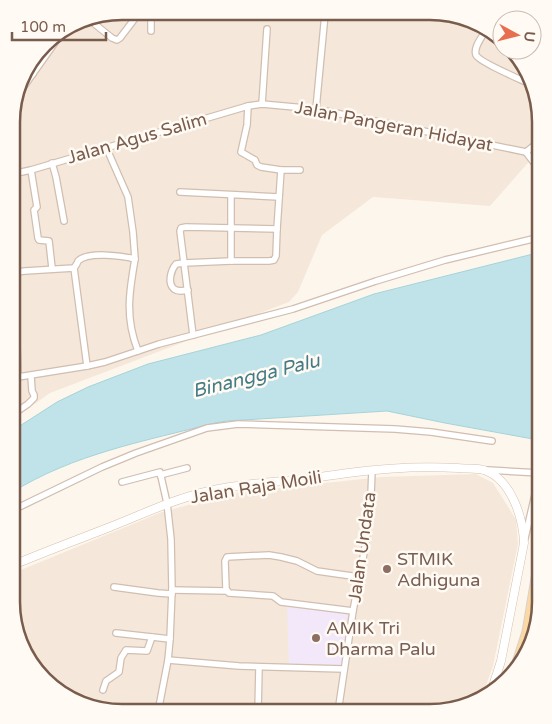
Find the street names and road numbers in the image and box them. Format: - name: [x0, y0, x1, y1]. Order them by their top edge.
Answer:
- street label: Jalan Pangeran Hidayat: [293, 96, 495, 156]
- street label: Jalan Agus Salim: [65, 108, 209, 168]
- street label: Jalan Raja Moili: [189, 466, 323, 508]
- street label: Jalan Undata: [343, 490, 381, 604]

